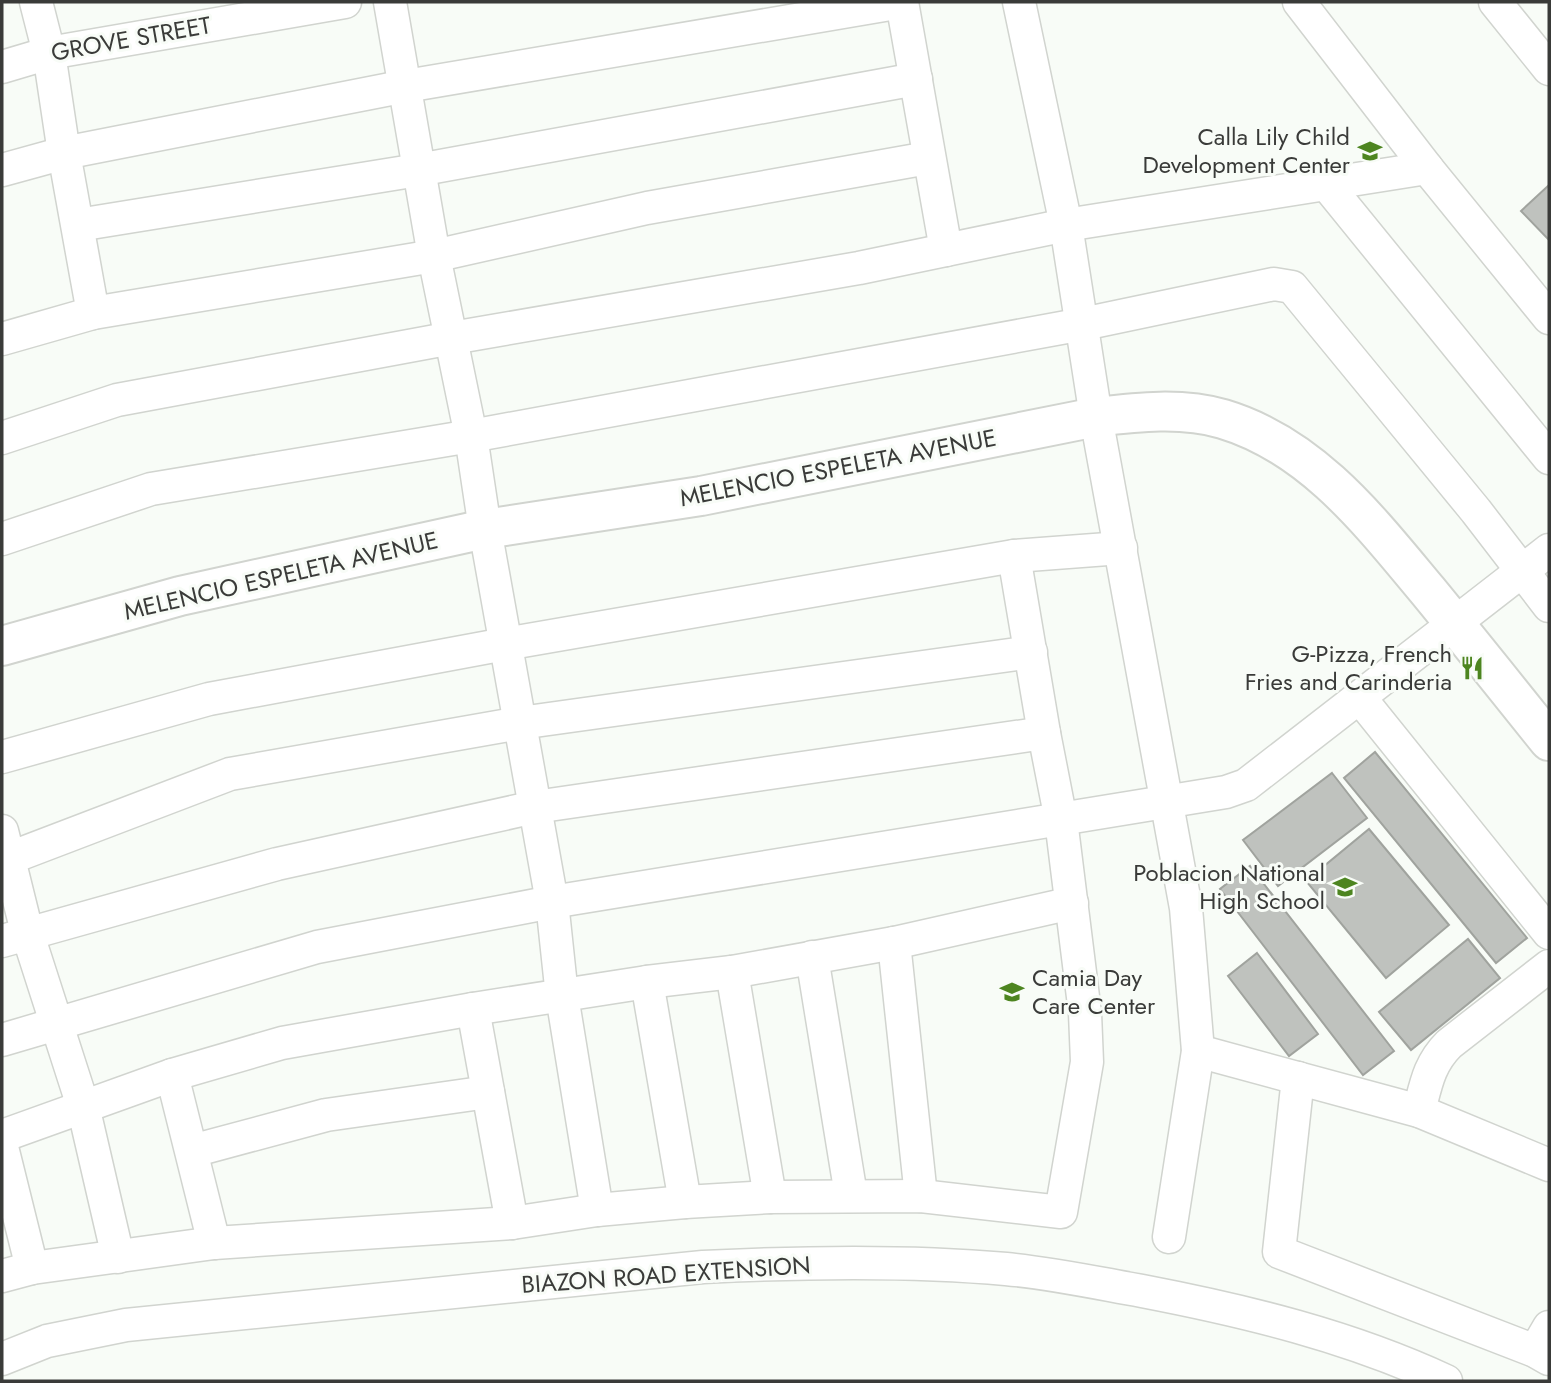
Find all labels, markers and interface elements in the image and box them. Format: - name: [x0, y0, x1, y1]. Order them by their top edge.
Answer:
- street label: GROVE STREET: [48, 7, 214, 70]
- place label: Calla Lily Child Development Center: [1142, 119, 1351, 182]
- school or university icon: Calla Lily Child Development Center: [1356, 137, 1384, 165]
- street label: MELENCIO ESPELETA AVENUE: [677, 420, 999, 515]
- street label: MELENCIO ESPELETA AVENUE: [120, 522, 441, 629]
- place label: G-Pizza, French Fries and Carinderia: [1245, 636, 1452, 699]
- restaurant icon: G-Pizza, French Fries and Carinderia: [1458, 654, 1486, 682]
- place label: Poblacion National High School: [1133, 855, 1325, 918]
- school or university icon: Poblacion National High School: [1331, 873, 1359, 901]
- place label: Camia Day Care Center: [1032, 960, 1156, 1023]
- school or university icon: Camia Day Care Center: [998, 978, 1026, 1006]
- street label: BIAZON ROAD EXTENSION: [520, 1247, 812, 1302]

